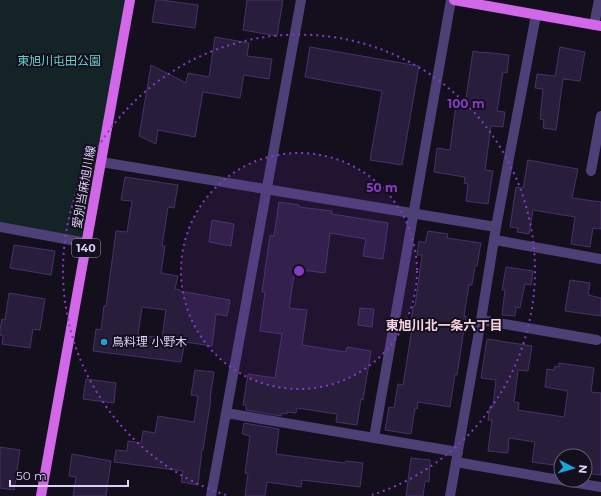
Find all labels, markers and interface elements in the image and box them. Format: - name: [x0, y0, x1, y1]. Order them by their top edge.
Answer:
- park label: 東旭川屯田公園: [17, 53, 101, 68]
- text: 100 m: [448, 96, 484, 111]
- street label: 愛別当麻旭川線: [69, 144, 98, 230]
- text: 50 m: [366, 180, 398, 195]
- road number: 140: [72, 239, 100, 257]
- centre of rings: [292, 264, 306, 278]
- district label: 東旭川北一条六丁目: [385, 317, 503, 333]
- place label: 鳥料理 小野木: [112, 334, 187, 349]
- marker: 鳥料理 小野木: [99, 337, 109, 347]
- north arrow: [553, 448, 593, 488]
- scale bar: [10, 462, 128, 488]
- text: N: [576, 464, 590, 474]
- text: 50 m: [16, 468, 47, 483]

